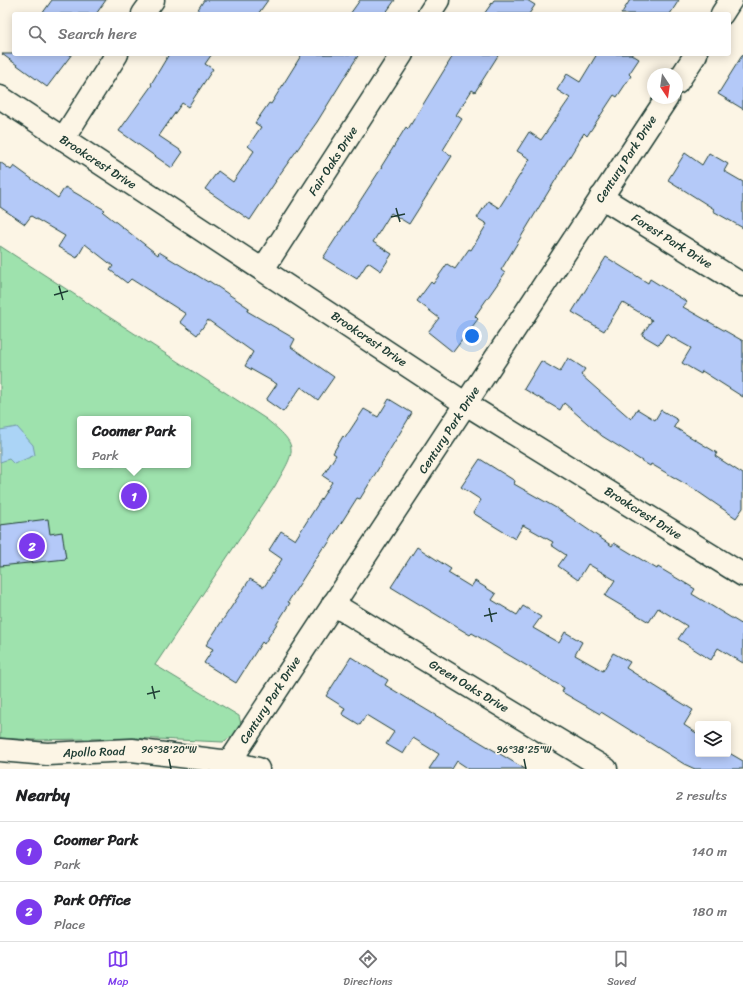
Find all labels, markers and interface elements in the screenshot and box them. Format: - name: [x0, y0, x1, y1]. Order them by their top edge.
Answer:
- search box: [12, 12, 731, 56]
- text: Search here: [58, 21, 137, 47]
- icon: search: [26, 23, 48, 45]
- north arrow: [647, 68, 683, 104]
- street label: Century Park Drive: [589, 111, 663, 207]
- street label: Fair Oaks Drive: [302, 122, 364, 200]
- street label: Brookcrest Drive: [55, 129, 141, 195]
- street label: Forest Park Drive: [627, 207, 717, 275]
- street label: Brookcrest Drive: [326, 305, 412, 373]
- your location: [462, 326, 482, 346]
- street label: Century Park Drive: [412, 382, 486, 478]
- popup: [77, 416, 191, 468]
- text: Coomer Park: [92, 418, 176, 444]
- text: Park: [92, 444, 119, 467]
- street label: Brookcrest Drive: [600, 480, 686, 546]
- pin: 1: [121, 481, 147, 511]
- pin: 2: [19, 531, 45, 561]
- street label: Century Park Drive: [233, 652, 307, 748]
- street label: Green Oaks Drive: [425, 653, 513, 719]
- map controls: [695, 721, 731, 757]
- button: layers: [695, 721, 731, 757]
- street label: Apollo Road: [62, 740, 127, 764]
- text: 96°38'20"W: [141, 741, 197, 759]
- text: 96°38'25"W: [496, 741, 552, 759]
- text: Nearby: [16, 780, 70, 810]
- text: 2 results: [676, 784, 727, 807]
- text: Coomer Park: [54, 827, 138, 853]
- text: 1: [26, 840, 32, 863]
- text: 140 m: [692, 840, 727, 863]
- text: Park: [54, 853, 81, 876]
- text: Park Office: [54, 887, 131, 913]
- text: 2: [25, 900, 33, 923]
- text: 180 m: [692, 900, 727, 923]
- text: Place: [54, 913, 85, 936]
- tab: Map: [107, 948, 129, 991]
- tab: Directions: [343, 948, 393, 991]
- tab: Saved: [607, 948, 636, 991]

